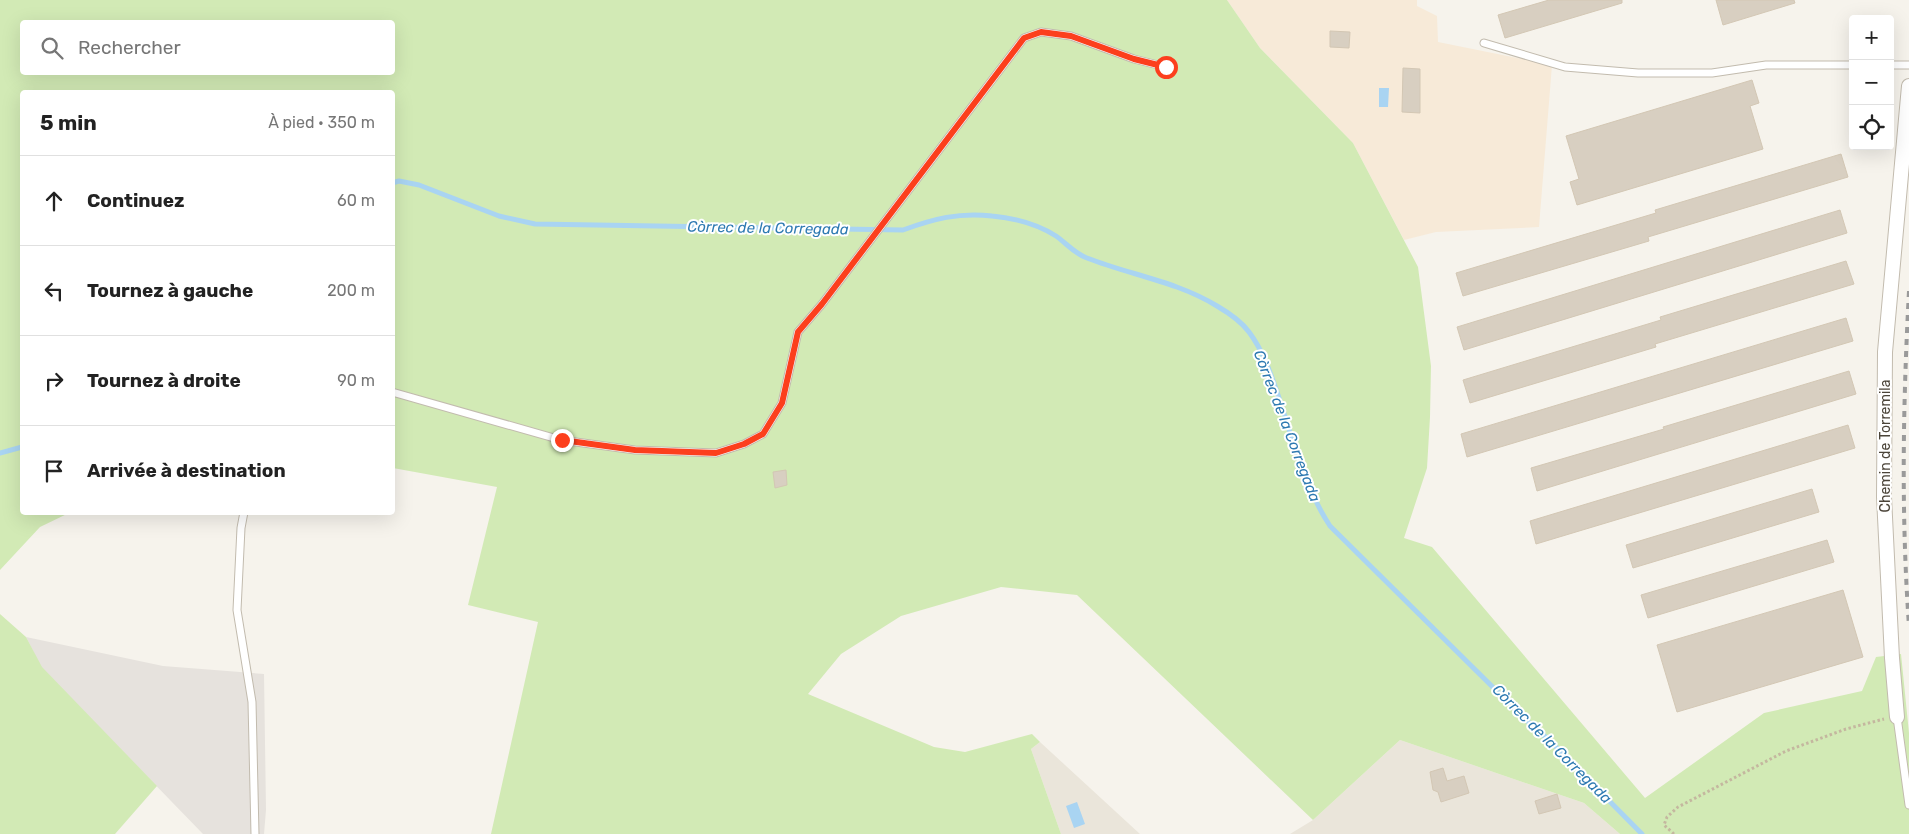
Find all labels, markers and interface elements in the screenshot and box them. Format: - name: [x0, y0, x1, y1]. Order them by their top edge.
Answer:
- map controls: [1849, 15, 1894, 150]
- button: +: [1849, 15, 1894, 60]
- search box: [20, 20, 395, 75]
- icon: search: [38, 34, 66, 62]
- text: Rechercher: [78, 36, 181, 59]
- route start: [1155, 56, 1178, 79]
- button: −: [1849, 60, 1894, 105]
- button: locate: [1849, 105, 1894, 150]
- text: 5 min: [40, 110, 97, 135]
- text: À pied · 350 m: [268, 113, 375, 132]
- icon: ahead: [40, 187, 68, 215]
- text: Continuez: [87, 189, 185, 212]
- text: 60 m: [337, 191, 375, 210]
- water label: Còrrec de la Corregada: [687, 218, 849, 238]
- icon: left: [40, 277, 68, 305]
- text: Tournez à gauche: [87, 279, 253, 302]
- text: 200 m: [327, 281, 375, 300]
- water label: Còrrec de la Corregada: [1250, 348, 1324, 505]
- icon: right: [40, 367, 68, 395]
- text: Tournez à droite: [87, 369, 241, 392]
- text: 90 m: [337, 371, 375, 390]
- street label: Chemin de Torremila: [1877, 380, 1894, 512]
- route end: [551, 429, 574, 452]
- icon: arrive: [40, 457, 68, 485]
- text: Arrivée à destination: [87, 459, 286, 482]
- water label: Còrrec de la Corregada: [1489, 681, 1616, 808]

